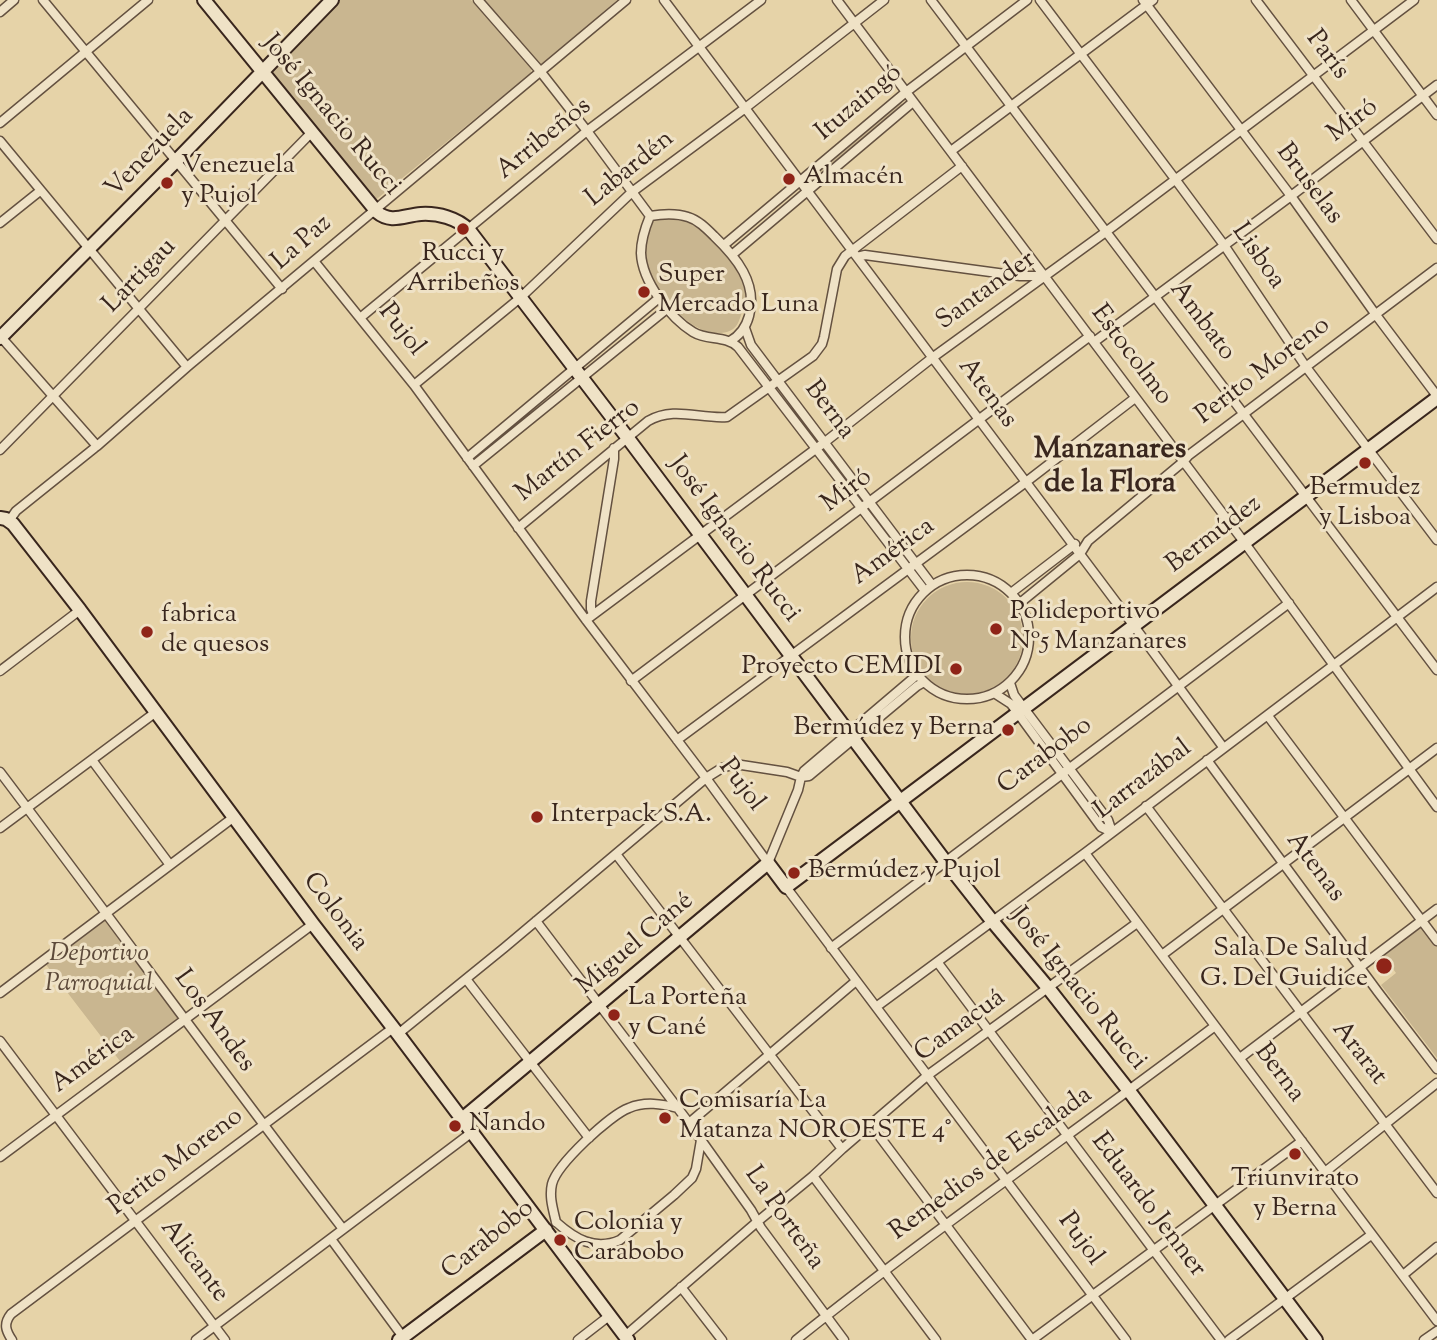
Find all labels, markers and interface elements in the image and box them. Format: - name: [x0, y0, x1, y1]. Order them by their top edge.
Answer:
- street label: París: [1298, 25, 1354, 87]
- street label: José Ignacio Rucci: [254, 29, 406, 203]
- street label: Ituzaingó: [810, 59, 910, 149]
- street label: Arribeños: [491, 92, 599, 188]
- street label: Miró: [1323, 93, 1385, 151]
- street label: Venezuela: [100, 102, 202, 206]
- street label: Labardén: [580, 125, 682, 215]
- street label: Bruselas: [1268, 139, 1348, 231]
- place label: Venezuela y Pujol: [181, 152, 295, 214]
- place label: Almacén: [803, 163, 904, 195]
- marker: Almacén: [781, 171, 797, 187]
- marker: Venezuela y Pujol: [159, 175, 175, 191]
- street label: La Paz: [267, 209, 339, 279]
- street label: Lisboa: [1223, 218, 1291, 296]
- marker: Rucci y Arribeños: [455, 221, 471, 237]
- street label: Lartigau: [98, 233, 184, 321]
- place label: Rucci y Arribeños: [406, 240, 520, 302]
- street label: Santander: [931, 246, 1043, 338]
- place label: Super Mercado Luna: [658, 261, 819, 322]
- street label: Ambato: [1161, 276, 1241, 368]
- marker: Super Mercado Luna: [636, 284, 652, 300]
- street label: Pujol: [370, 299, 430, 363]
- street label: Estocolmo: [1082, 300, 1178, 412]
- street label: Perito Moreno: [1191, 311, 1337, 433]
- street label: Atenas: [950, 353, 1022, 435]
- street label: Berna: [796, 375, 860, 447]
- street label: Martín Fierro: [510, 394, 648, 510]
- district label: Manzanares de la Flora: [1034, 434, 1186, 504]
- street label: José Ignacio Rucci: [660, 451, 806, 629]
- marker: Bermudez y Lisboa: [1357, 455, 1373, 471]
- street label: Miró: [817, 463, 879, 521]
- place label: Bermudez y Lisboa: [1310, 474, 1420, 536]
- street label: Bermúdez: [1161, 490, 1269, 582]
- street label: América: [846, 512, 942, 594]
- place label: Polideportivo Nº5 Manzanares: [1010, 598, 1187, 660]
- place label: fabrica de quesos: [161, 601, 269, 662]
- marker: Polideportivo Nº5 Manzanares: [988, 621, 1004, 637]
- marker: fabrica de quesos: [139, 624, 155, 640]
- place label: Proyecto CEMIDI: [741, 653, 942, 685]
- marker: Proyecto CEMIDI: [948, 661, 964, 677]
- street label: Carabobo: [993, 711, 1099, 803]
- place label: Bermúdez y Berna: [794, 714, 994, 746]
- marker: Bermúdez y Berna: [1000, 722, 1016, 738]
- street label: Larrazábal: [1089, 734, 1199, 828]
- street label: Pujol: [710, 753, 770, 819]
- place label: Interpack S.A.: [551, 801, 712, 833]
- marker: Interpack S.A.: [529, 809, 545, 825]
- street label: Atenas: [1278, 827, 1350, 909]
- place label: Bermúdez y Pujol: [808, 857, 1001, 889]
- marker: Bermúdez y Pujol: [786, 865, 802, 881]
- street label: Colonia: [294, 868, 374, 958]
- street label: Miguel Cané: [571, 887, 701, 1003]
- street label: José Ignacio Rucci: [1002, 902, 1152, 1078]
- place label: Sala De Salud G. Del Guidice: [1200, 935, 1368, 996]
- park label: Deportivo Parroquial: [45, 940, 153, 1002]
- marker: Sala De Salud G. Del Guidice: [1374, 956, 1394, 976]
- street label: Los Andes: [166, 965, 260, 1079]
- place label: La Porteña y Cané: [628, 984, 747, 1046]
- street label: Camacuá: [910, 984, 1012, 1070]
- marker: La Porteña y Cané: [606, 1007, 622, 1023]
- street label: Ararat: [1323, 1016, 1393, 1092]
- street label: América: [46, 1020, 142, 1102]
- street label: Berna: [1246, 1038, 1310, 1110]
- street label: Remedios de Escalada: [885, 1081, 1099, 1249]
- place label: Comisaría La Matanza NOROESTE 4°: [679, 1087, 952, 1148]
- street label: Perito Moreno: [104, 1102, 250, 1224]
- place label: Nando: [469, 1110, 545, 1142]
- marker: Comisaría La Matanza NOROESTE 4°: [657, 1110, 673, 1126]
- marker: Nando: [447, 1118, 463, 1134]
- street label: Eduardo Jenner: [1083, 1128, 1211, 1284]
- marker: Triunvirato y Berna: [1287, 1146, 1303, 1162]
- street label: La Porteña: [736, 1161, 830, 1277]
- place label: Triunvirato y Berna: [1231, 1165, 1359, 1226]
- street label: Carabobo: [436, 1194, 542, 1288]
- street label: Pujol: [1049, 1207, 1109, 1273]
- place label: Colonia y Carabobo: [574, 1209, 684, 1270]
- street label: Alicante: [152, 1214, 234, 1310]
- marker: Colonia y Carabobo: [552, 1232, 568, 1248]

